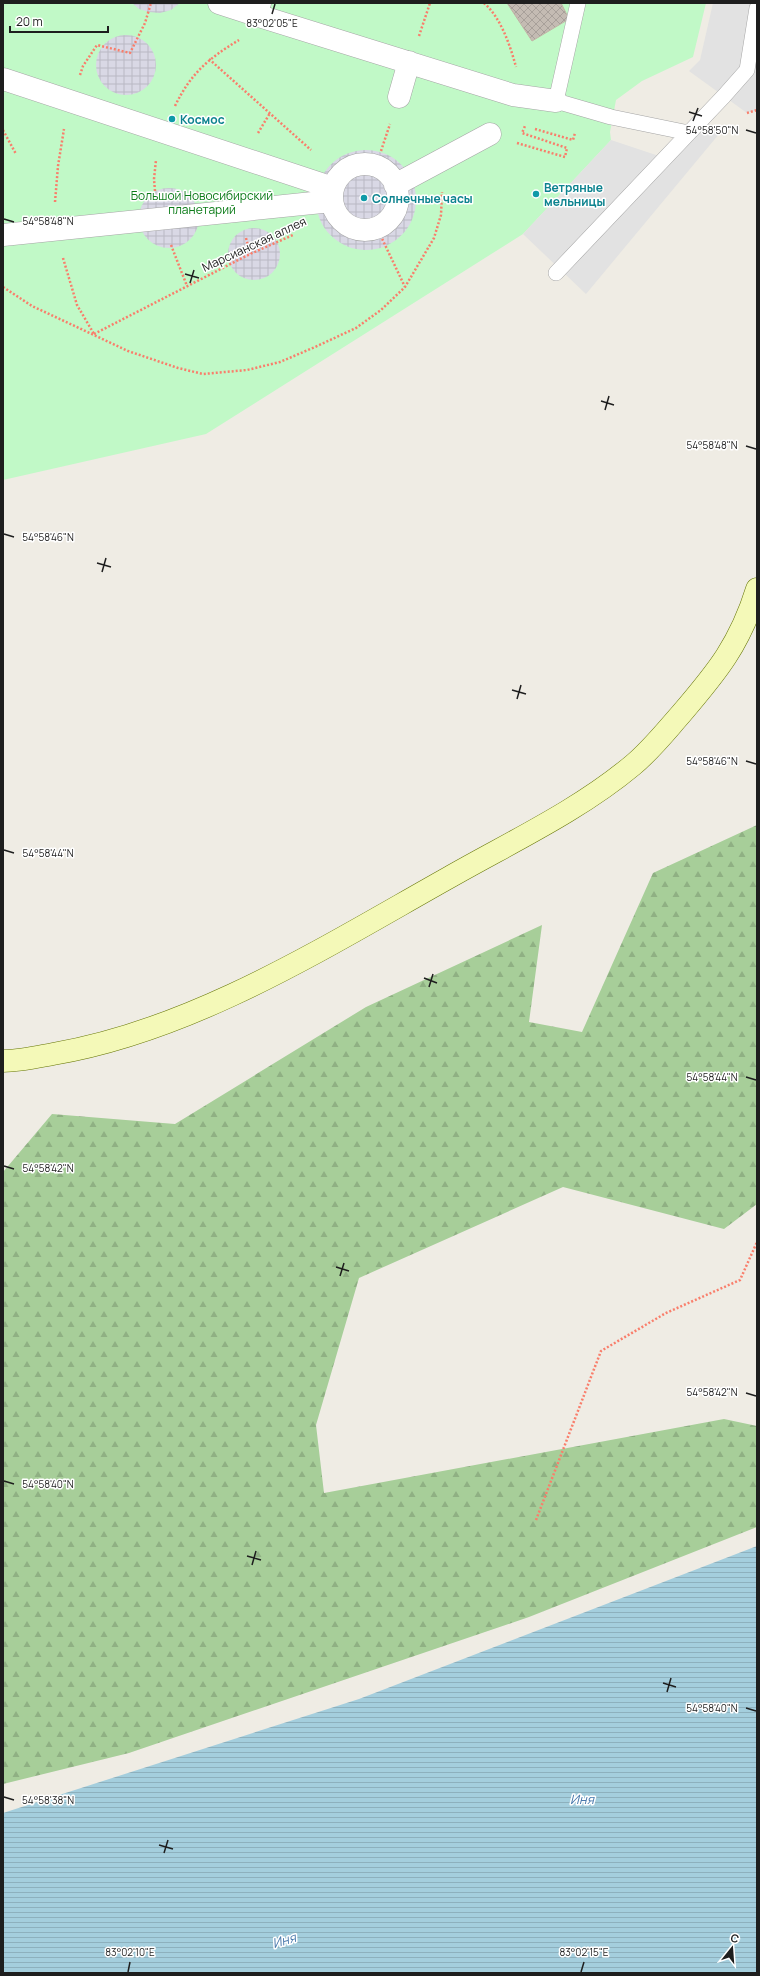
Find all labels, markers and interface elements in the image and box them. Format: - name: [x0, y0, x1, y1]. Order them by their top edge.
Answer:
- scale bar: [10, 8, 108, 34]
- text: 20 m: [16, 13, 43, 30]
- text: 83°02'05"E: [246, 16, 298, 30]
- place label: Космос: [180, 111, 225, 128]
- marker: Космос: [167, 114, 177, 124]
- text: 54°58'50"N: [686, 123, 738, 137]
- place label: Ветряные мельницы: [544, 179, 605, 210]
- park label: Большой Новосибирский планетарий: [131, 187, 273, 218]
- marker: Ветряные мельницы: [531, 189, 541, 199]
- place label: Солнечные часы: [372, 190, 473, 207]
- marker: Солнечные часы: [359, 193, 369, 203]
- street label: Марсианская аллея: [199, 212, 309, 276]
- text: 54°58'48"N: [22, 214, 74, 228]
- text: 54°58'48"N: [686, 438, 738, 452]
- text: 54°58'46"N: [22, 530, 74, 544]
- text: 54°58'46"N: [686, 754, 738, 768]
- text: 54°58'44"N: [22, 846, 74, 860]
- text: 54°58'44"N: [686, 1070, 738, 1084]
- text: 54°58'42"N: [22, 1161, 74, 1175]
- text: 54°58'42"N: [686, 1385, 738, 1399]
- text: 54°58'40"N: [22, 1477, 74, 1491]
- text: 54°58'40"N: [686, 1701, 738, 1715]
- water label: Иня: [570, 1790, 596, 1808]
- text: 54°58'38"N: [22, 1793, 74, 1807]
- water label: Иня: [270, 1927, 300, 1952]
- north arrow: [712, 1928, 752, 1968]
- text: С: [729, 1930, 741, 1946]
- text: 83°02'10"E: [105, 1945, 155, 1959]
- text: 83°02'15"E: [559, 1945, 609, 1959]

